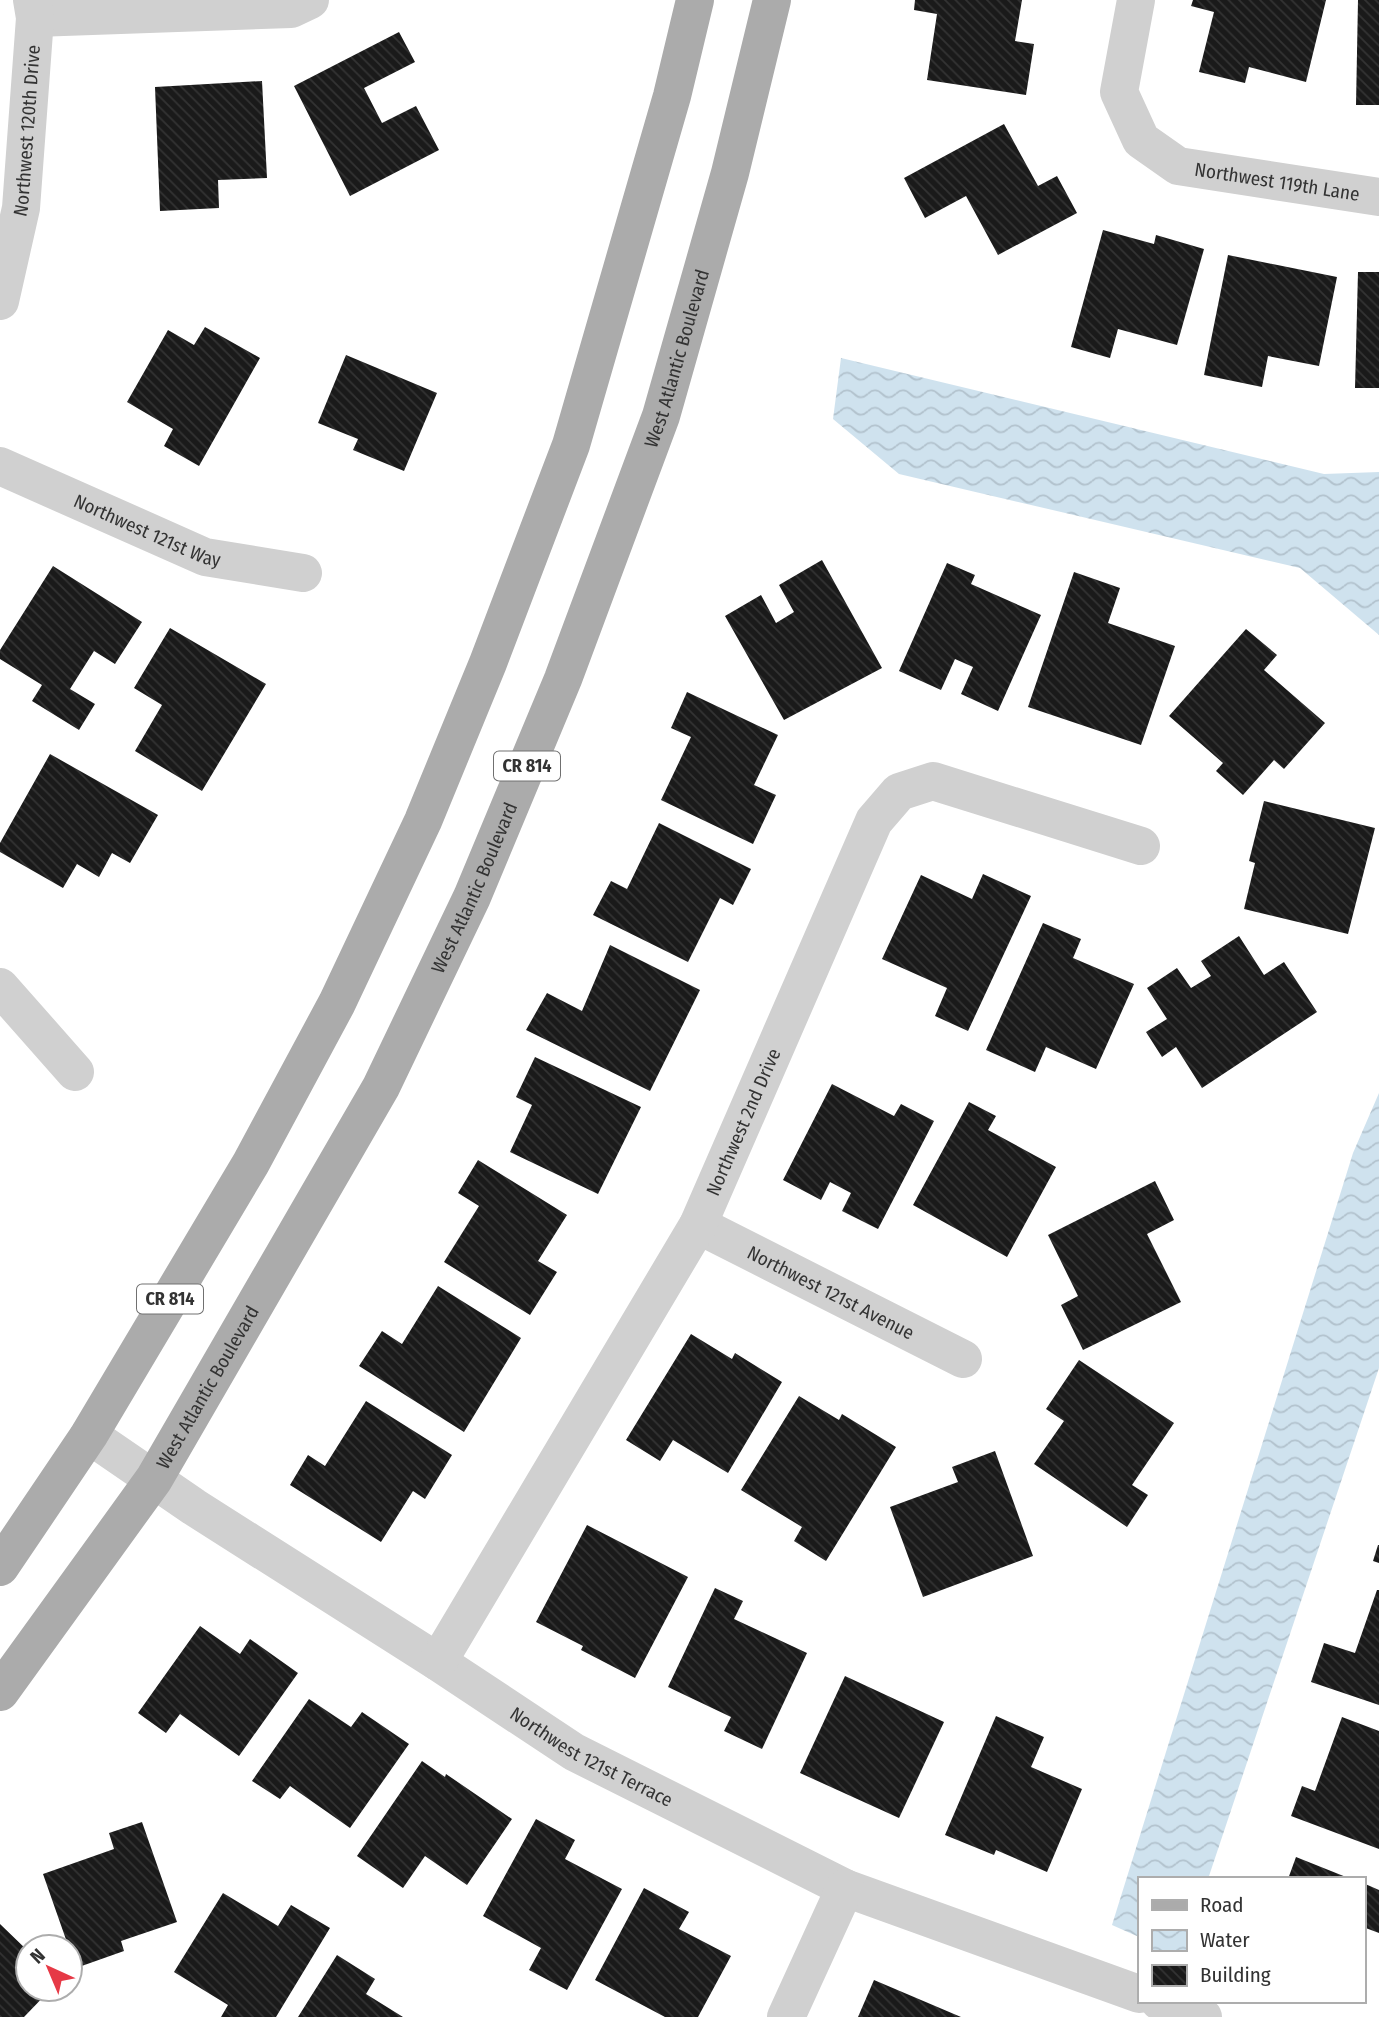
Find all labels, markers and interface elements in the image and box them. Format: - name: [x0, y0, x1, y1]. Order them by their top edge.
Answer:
- street label: Northwest 120th Drive: [8, 44, 45, 219]
- street label: Northwest 119th Lane: [1193, 158, 1361, 206]
- street label: West Atlantic Boulevard: [639, 267, 714, 451]
- street label: Northwest 121st Way: [70, 489, 223, 571]
- road number: CR 814: [494, 752, 560, 780]
- street label: West Atlantic Boulevard: [426, 799, 522, 977]
- street label: Northwest 2nd Drive: [701, 1045, 786, 1199]
- street label: Northwest 121st Avenue: [744, 1241, 918, 1344]
- road number: CR 814: [137, 1284, 203, 1314]
- street label: West Atlantic Boulevard: [151, 1302, 264, 1473]
- street label: Northwest 121st Terrace: [506, 1702, 676, 1812]
- legend: [1138, 1877, 1365, 2003]
- text: Road: [1200, 1892, 1244, 1918]
- text: Water: [1200, 1927, 1250, 1953]
- north arrow: [14, 1933, 84, 2003]
- text: N: [25, 1944, 50, 1968]
- text: Building: [1200, 1962, 1271, 1988]

